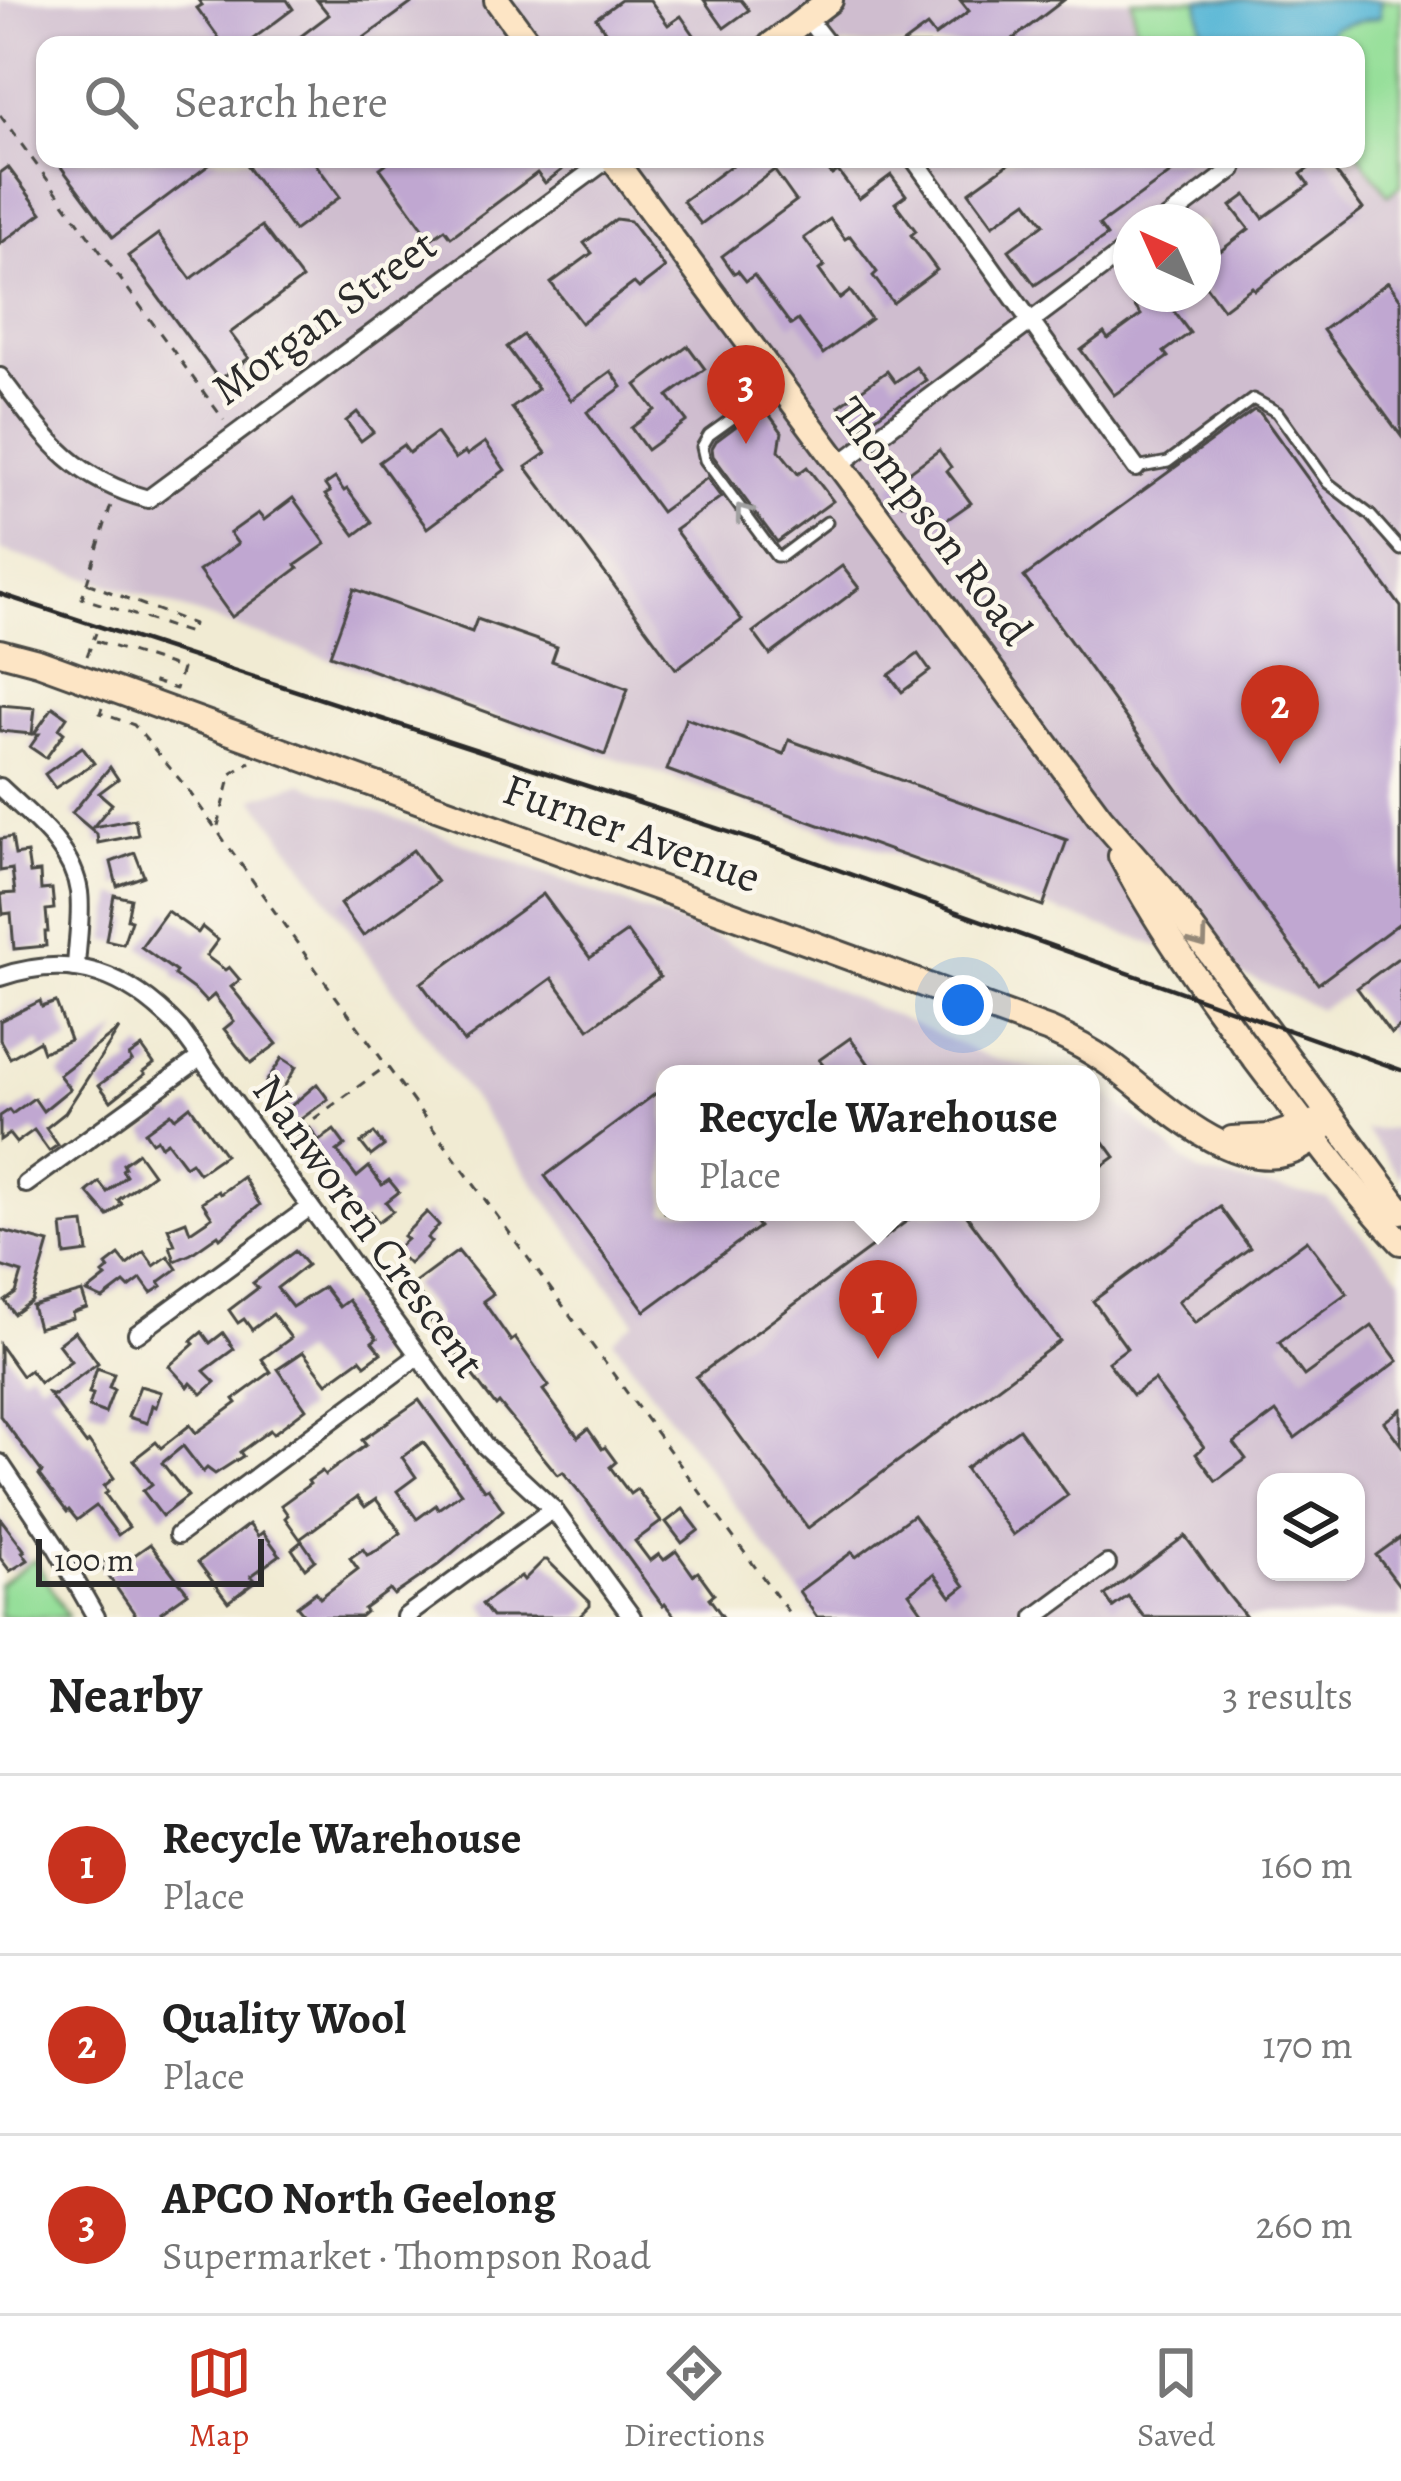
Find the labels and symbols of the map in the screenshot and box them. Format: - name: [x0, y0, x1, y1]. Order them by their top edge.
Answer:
- north arrow: [1113, 204, 1221, 312]
- street label: Morgan Street: [199, 214, 449, 420]
- pin: 3: [707, 345, 785, 444]
- street label: Thompson Road: [819, 384, 1047, 658]
- one-way arrow: [736, 504, 758, 525]
- pin: 2: [1241, 665, 1319, 764]
- street label: Furner Avenue: [495, 758, 769, 908]
- one-way arrow: [1186, 927, 1208, 948]
- your location: [933, 975, 993, 1035]
- street label: Nanworen Crescent: [238, 1062, 500, 1390]
- pin: 1: [839, 1260, 917, 1359]
- scale bar: [36, 1533, 264, 1586]

